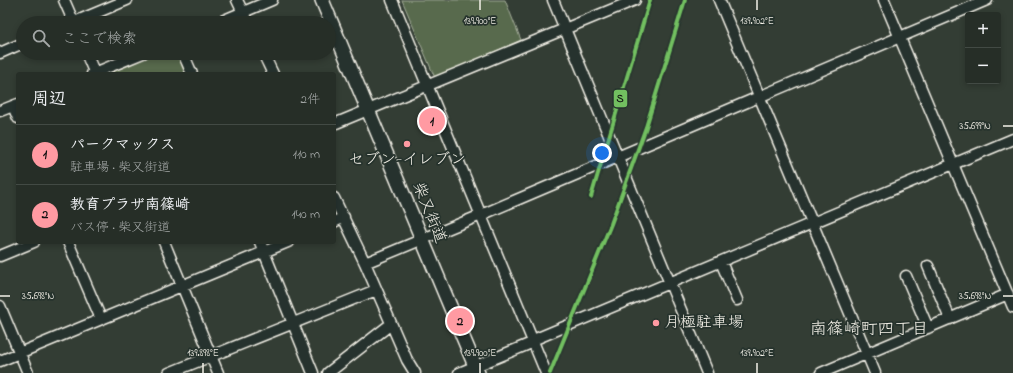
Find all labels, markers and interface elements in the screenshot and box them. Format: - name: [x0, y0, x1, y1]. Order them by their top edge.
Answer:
- map controls: [965, 12, 1001, 84]
- button: +: [965, 12, 1001, 48]
- text: 139.900°E: [464, 14, 496, 29]
- text: 139.902°E: [740, 14, 774, 29]
- search box: [16, 16, 336, 60]
- icon: search: [30, 27, 52, 49]
- text: ここで検索: [62, 28, 137, 50]
- button: −: [965, 48, 1001, 84]
- text: 周辺: [32, 87, 66, 112]
- line badge: S: [613, 89, 628, 108]
- text: 2件: [301, 90, 320, 109]
- text: S: [616, 91, 624, 107]
- pin: 1: [419, 106, 445, 136]
- text: 35.699°N: [959, 119, 991, 134]
- text: パークマックス: [70, 134, 175, 156]
- marker: セブン-イレブン: [402, 139, 412, 149]
- your location: [592, 143, 612, 163]
- text: 1: [43, 145, 47, 164]
- text: 110 m: [293, 145, 320, 164]
- place label: セブン-イレブン: [348, 148, 466, 172]
- text: 駐車場 · 柴又街道: [70, 158, 170, 177]
- street label: 柴又街道: [406, 179, 452, 247]
- text: 教育プラザ南篠崎: [70, 194, 190, 216]
- text: 2: [42, 205, 48, 224]
- text: 140 m: [292, 205, 320, 224]
- text: バス停 · 柴又街道: [70, 218, 170, 237]
- text: 35.698°N: [22, 289, 54, 304]
- text: 35.698°N: [959, 289, 991, 304]
- pin: 2: [447, 306, 473, 336]
- place label: 月極駐車場: [664, 311, 744, 335]
- district label: 南篠崎町四丁目: [810, 317, 929, 342]
- marker: 月極駐車場: [651, 318, 661, 328]
- text: 139.898°E: [187, 346, 219, 361]
- text: 139.900°E: [464, 346, 496, 361]
- text: 139.902°E: [740, 346, 774, 361]

